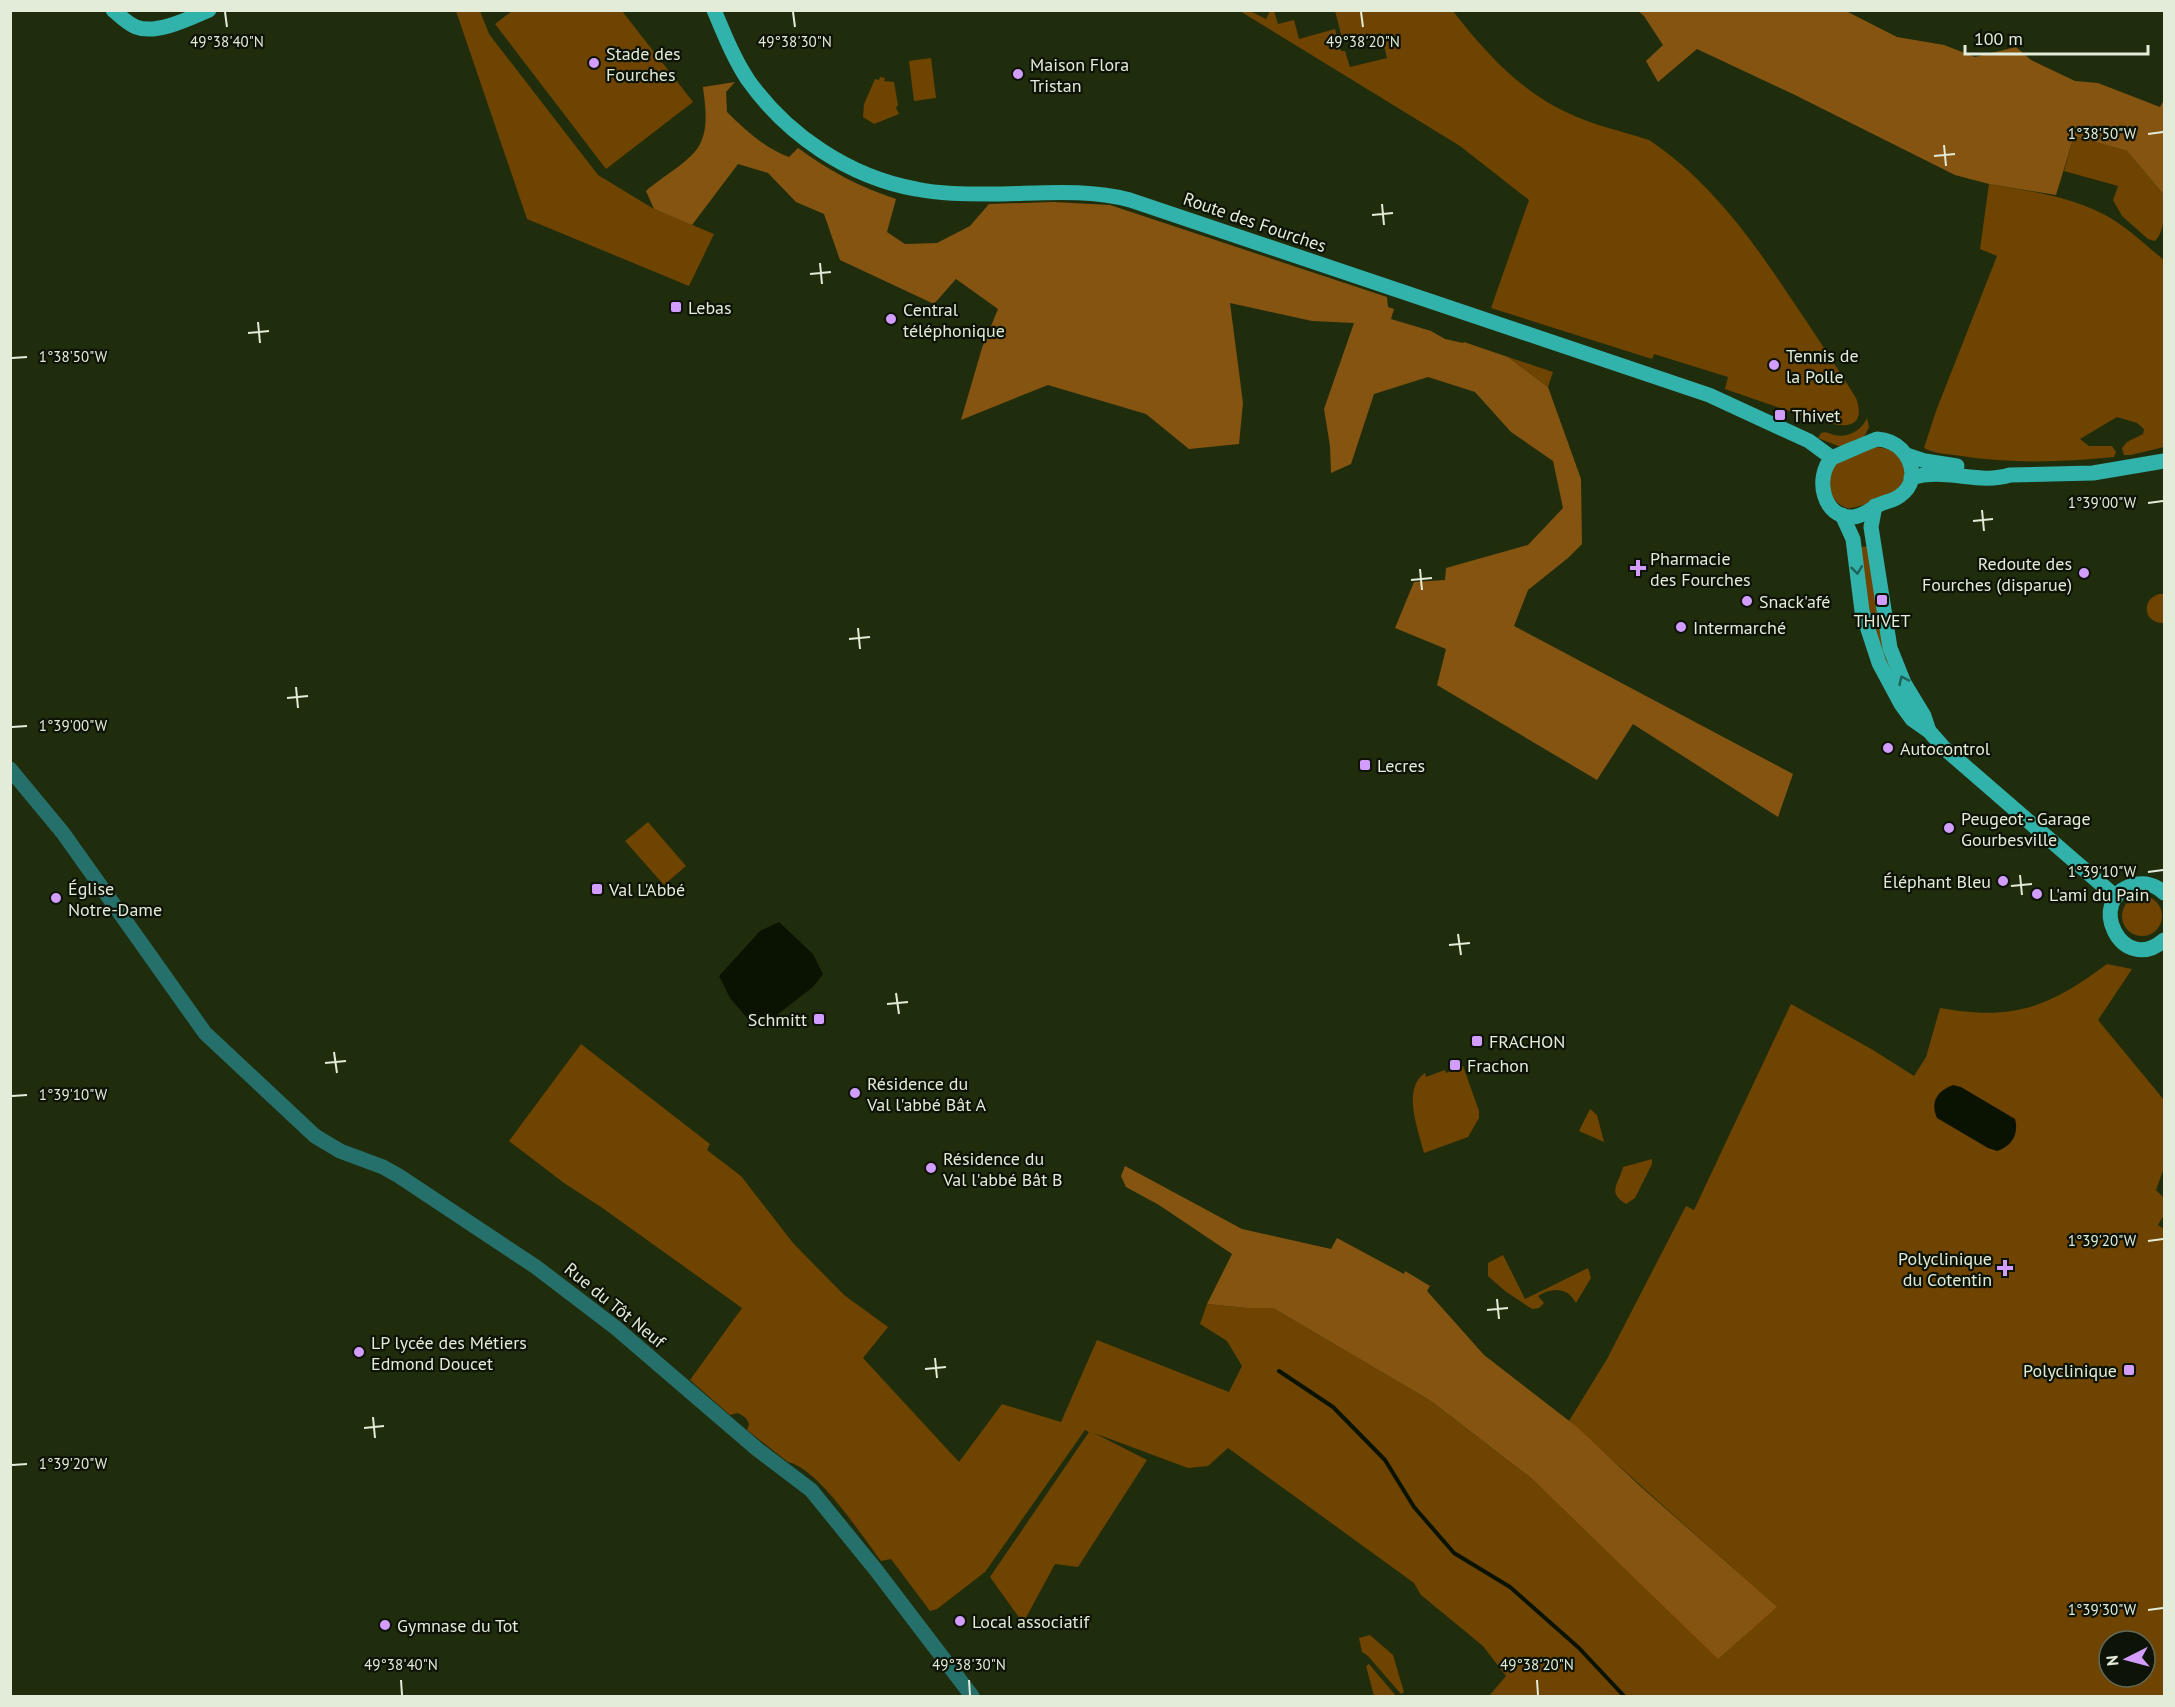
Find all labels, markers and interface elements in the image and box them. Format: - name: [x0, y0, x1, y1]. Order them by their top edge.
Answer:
- scale bar: [1965, 18, 2148, 56]
- text: 100 m: [1974, 27, 2023, 50]
- text: 49°38'40"N: [190, 32, 264, 51]
- text: 49°38'30"N: [758, 32, 832, 51]
- text: 49°38'20"N: [1326, 32, 1400, 51]
- place label: Stade des Fourches: [606, 42, 681, 86]
- place label: Maison Flora Tristan: [1030, 53, 1129, 97]
- marker: Stade des Fourches: [587, 56, 601, 70]
- marker: Maison Flora Tristan: [1011, 67, 1025, 81]
- text: 1°38'50"W: [2068, 124, 2137, 143]
- street label: Route des Fourches: [1180, 187, 1330, 257]
- place label: Lebas: [688, 296, 732, 319]
- place label: Central téléphonique: [903, 298, 1005, 342]
- marker: Lebas: [669, 300, 683, 314]
- marker: Central téléphonique: [884, 312, 898, 326]
- place label: Tennis de la Polle: [1786, 344, 1859, 388]
- text: 1°38'50"W: [39, 347, 108, 366]
- marker: Tennis de la Polle: [1767, 358, 1781, 372]
- place label: Thivet: [1792, 404, 1840, 427]
- marker: Thivet: [1773, 408, 1787, 422]
- text: 1°39'00"W: [2068, 493, 2137, 512]
- place label: Pharmacie des Fourches: [1650, 547, 1751, 591]
- place label: Redoute des Fourches (disparue): [1922, 552, 2072, 596]
- marker: Pharmacie des Fourches: [1631, 561, 1645, 575]
- one-way arrow: [1850, 566, 1863, 575]
- marker: Redoute des Fourches (disparue): [2077, 566, 2091, 580]
- place label: Snack'afé: [1759, 590, 1831, 613]
- marker: THIVET: [1875, 593, 1889, 607]
- marker: Snack'afé: [1740, 594, 1754, 608]
- place label: THIVET: [1853, 609, 1911, 632]
- place label: Intermarché: [1693, 616, 1786, 639]
- marker: Intermarché: [1674, 620, 1688, 634]
- one-way arrow: [1898, 675, 1910, 686]
- text: 1°39'00"W: [39, 716, 108, 735]
- place label: Autocontrol: [1900, 737, 1991, 760]
- marker: Autocontrol: [1881, 741, 1895, 755]
- place label: Lecres: [1377, 754, 1425, 777]
- marker: Lecres: [1358, 758, 1372, 772]
- place label: Peugeot - Garage Gourbesville: [1961, 807, 2091, 851]
- marker: Peugeot - Garage Gourbesville: [1942, 821, 1956, 835]
- text: 1°39'10"W: [2068, 862, 2137, 881]
- place label: Éléphant Bleu: [1883, 870, 1991, 893]
- marker: Éléphant Bleu: [1996, 874, 2010, 888]
- place label: Église Notre-Dame: [68, 877, 162, 921]
- place label: Val L'Abbé: [608, 878, 685, 901]
- marker: Val L'Abbé: [590, 882, 604, 896]
- place label: L'ami du Pain: [2049, 883, 2149, 906]
- marker: L'ami du Pain: [2030, 887, 2044, 901]
- marker: Église Notre-Dame: [49, 891, 63, 905]
- place label: Schmitt: [748, 1008, 807, 1031]
- marker: Schmitt: [812, 1012, 826, 1026]
- place label: FRACHON: [1489, 1030, 1565, 1053]
- marker: FRACHON: [1470, 1034, 1484, 1048]
- place label: Frachon: [1467, 1054, 1529, 1077]
- marker: Frachon: [1448, 1058, 1462, 1072]
- place label: Résidence du Val l'abbé Bât A: [866, 1072, 986, 1116]
- text: 1°39'10"W: [39, 1085, 108, 1104]
- marker: Résidence du Val l'abbé Bât A: [848, 1086, 862, 1100]
- place label: Résidence du Val l'abbé Bât B: [942, 1147, 1063, 1191]
- marker: Résidence du Val l'abbé Bât B: [924, 1161, 938, 1175]
- text: 1°39'20"W: [2068, 1231, 2137, 1250]
- place label: Polyclinique du Cotentin: [1898, 1247, 1992, 1291]
- street label: Rue du Tôt Neuf: [560, 1257, 671, 1354]
- marker: Polyclinique du Cotentin: [1996, 1259, 2014, 1277]
- place label: LP lycée des Métiers Edmond Doucet: [371, 1331, 527, 1375]
- marker: LP lycée des Métiers Edmond Doucet: [352, 1345, 366, 1359]
- place label: Polyclinique: [2023, 1359, 2117, 1382]
- marker: Polyclinique: [2122, 1363, 2136, 1377]
- text: 1°39'20"W: [39, 1454, 108, 1473]
- text: 1°39'30"W: [2068, 1600, 2137, 1619]
- place label: Local associatif: [972, 1610, 1091, 1633]
- place label: Gymnase du Tot: [397, 1614, 518, 1637]
- marker: Local associatif: [953, 1614, 967, 1628]
- marker: Gymnase du Tot: [378, 1618, 392, 1632]
- north arrow: [2097, 1629, 2157, 1689]
- text: N: [2102, 1654, 2123, 1667]
- text: 49°38'40"N: [364, 1655, 438, 1674]
- text: 49°38'30"N: [932, 1655, 1006, 1674]
- text: 49°38'20"N: [1500, 1655, 1574, 1674]

